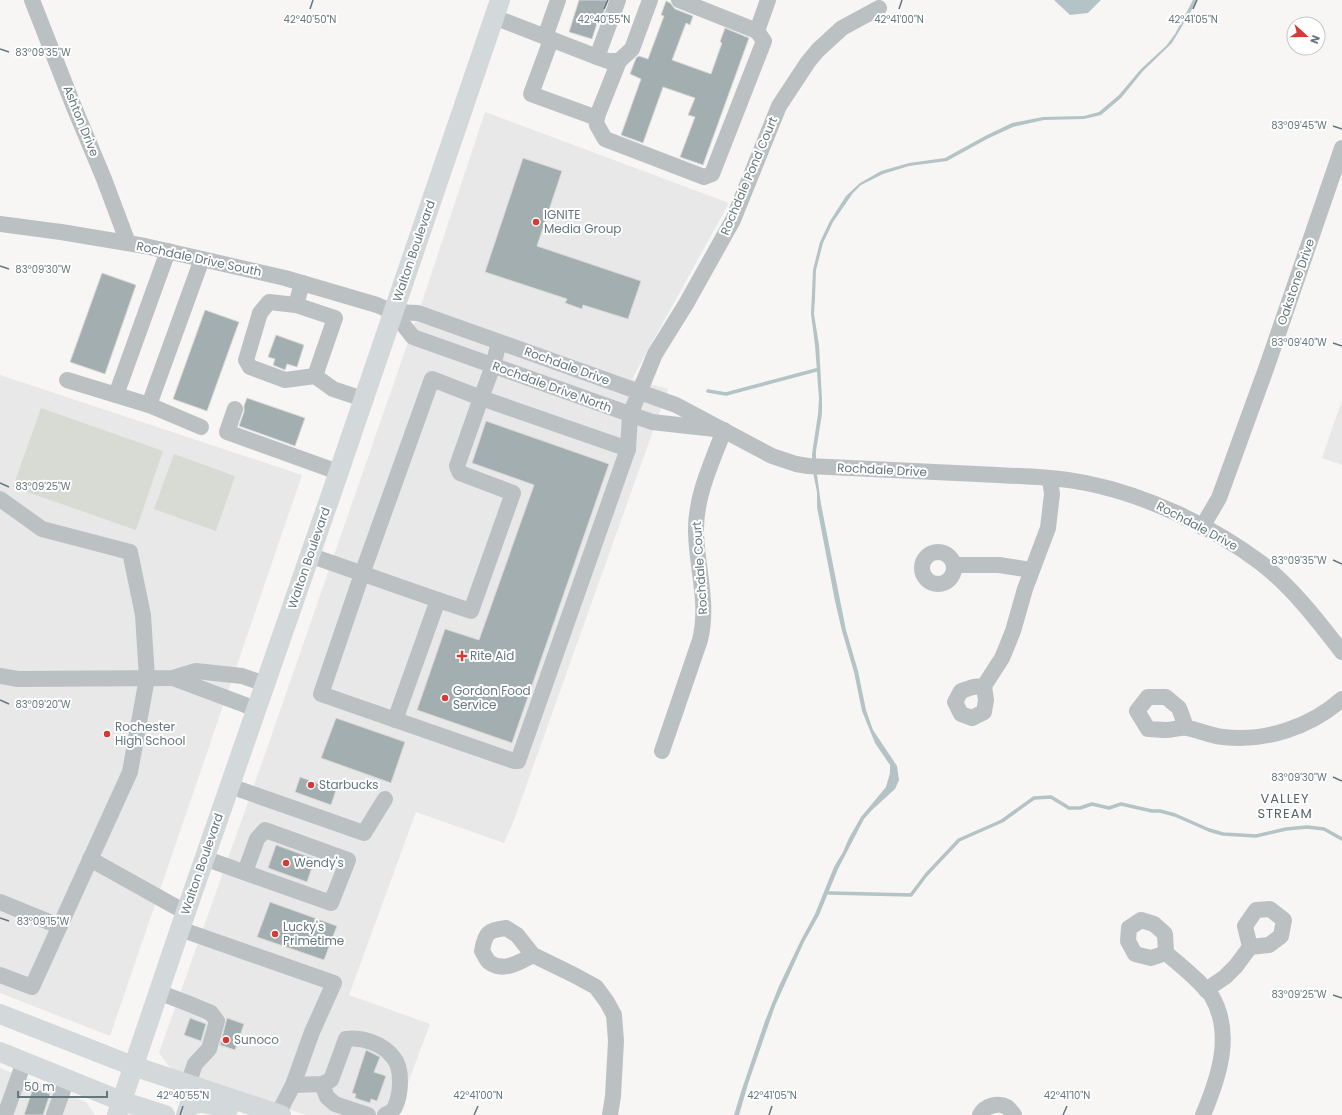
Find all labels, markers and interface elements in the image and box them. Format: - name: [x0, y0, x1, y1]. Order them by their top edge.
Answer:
- text: 42°40'50"N: [284, 12, 336, 27]
- text: 42°40'55"N: [578, 12, 630, 27]
- text: 42°41'00"N: [874, 12, 924, 27]
- text: 42°41'05"N: [1168, 12, 1218, 27]
- north arrow: [1286, 16, 1326, 56]
- text: N: [1306, 33, 1324, 46]
- text: 83°09'35"W: [15, 45, 71, 60]
- street label: Ashton Drive: [60, 83, 103, 159]
- street label: Rochdale Pond Court: [716, 114, 781, 238]
- text: 83°09'45"W: [1271, 118, 1327, 133]
- street label: Walton Boulevard: [388, 198, 439, 304]
- place label: IGNITE Media Group: [544, 206, 621, 237]
- marker: IGNITE Media Group: [531, 217, 541, 227]
- street label: Oakstone Drive: [1273, 236, 1318, 327]
- street label: Rochdale Drive South: [135, 237, 263, 280]
- text: 83°09'30"W: [15, 262, 71, 277]
- text: 83°09'40"W: [1271, 335, 1327, 350]
- street label: Rochdale Drive: [522, 342, 612, 389]
- street label: Rochdale Drive North: [490, 357, 614, 416]
- street label: Rochdale Drive: [837, 459, 927, 480]
- text: 83°09'25"W: [15, 479, 71, 494]
- street label: Rochdale Drive: [1154, 497, 1241, 554]
- street label: Walton Boulevard: [283, 505, 334, 611]
- street label: Rochdale Court: [688, 521, 711, 615]
- text: 83°09'35"W: [1271, 553, 1327, 568]
- place label: Rite Aid: [470, 647, 514, 664]
- marker: Rite Aid: [457, 651, 467, 661]
- place label: Gordon Food Service: [453, 682, 531, 713]
- marker: Gordon Food Service: [440, 693, 450, 703]
- text: 83°09'20"W: [15, 697, 71, 712]
- place label: Rochester High School: [115, 718, 186, 749]
- marker: Rochester High School: [102, 729, 112, 739]
- text: 83°09'30"W: [1271, 770, 1327, 785]
- place label: Starbucks: [319, 776, 379, 793]
- marker: Starbucks: [306, 780, 316, 790]
- district label: VALLEY STREAM: [1257, 789, 1313, 823]
- street label: Walton Boulevard: [176, 811, 227, 917]
- place label: Wendy's: [294, 854, 344, 871]
- marker: Wendy's: [281, 858, 291, 868]
- text: 83°09'15"W: [17, 914, 70, 929]
- place label: Lucky's Primetime: [283, 918, 344, 949]
- marker: Lucky's Primetime: [270, 929, 280, 939]
- text: 83°09'25"W: [1271, 987, 1327, 1002]
- place label: Sunoco: [234, 1031, 279, 1048]
- marker: Sunoco: [221, 1035, 231, 1045]
- scale bar: [18, 1073, 107, 1099]
- text: 50 m: [24, 1078, 55, 1095]
- text: 42°40'55"N: [157, 1088, 209, 1103]
- text: 42°41'00"N: [453, 1088, 503, 1103]
- text: 42°41'05"N: [747, 1088, 797, 1103]
- text: 42°41'10"N: [1044, 1088, 1090, 1103]

